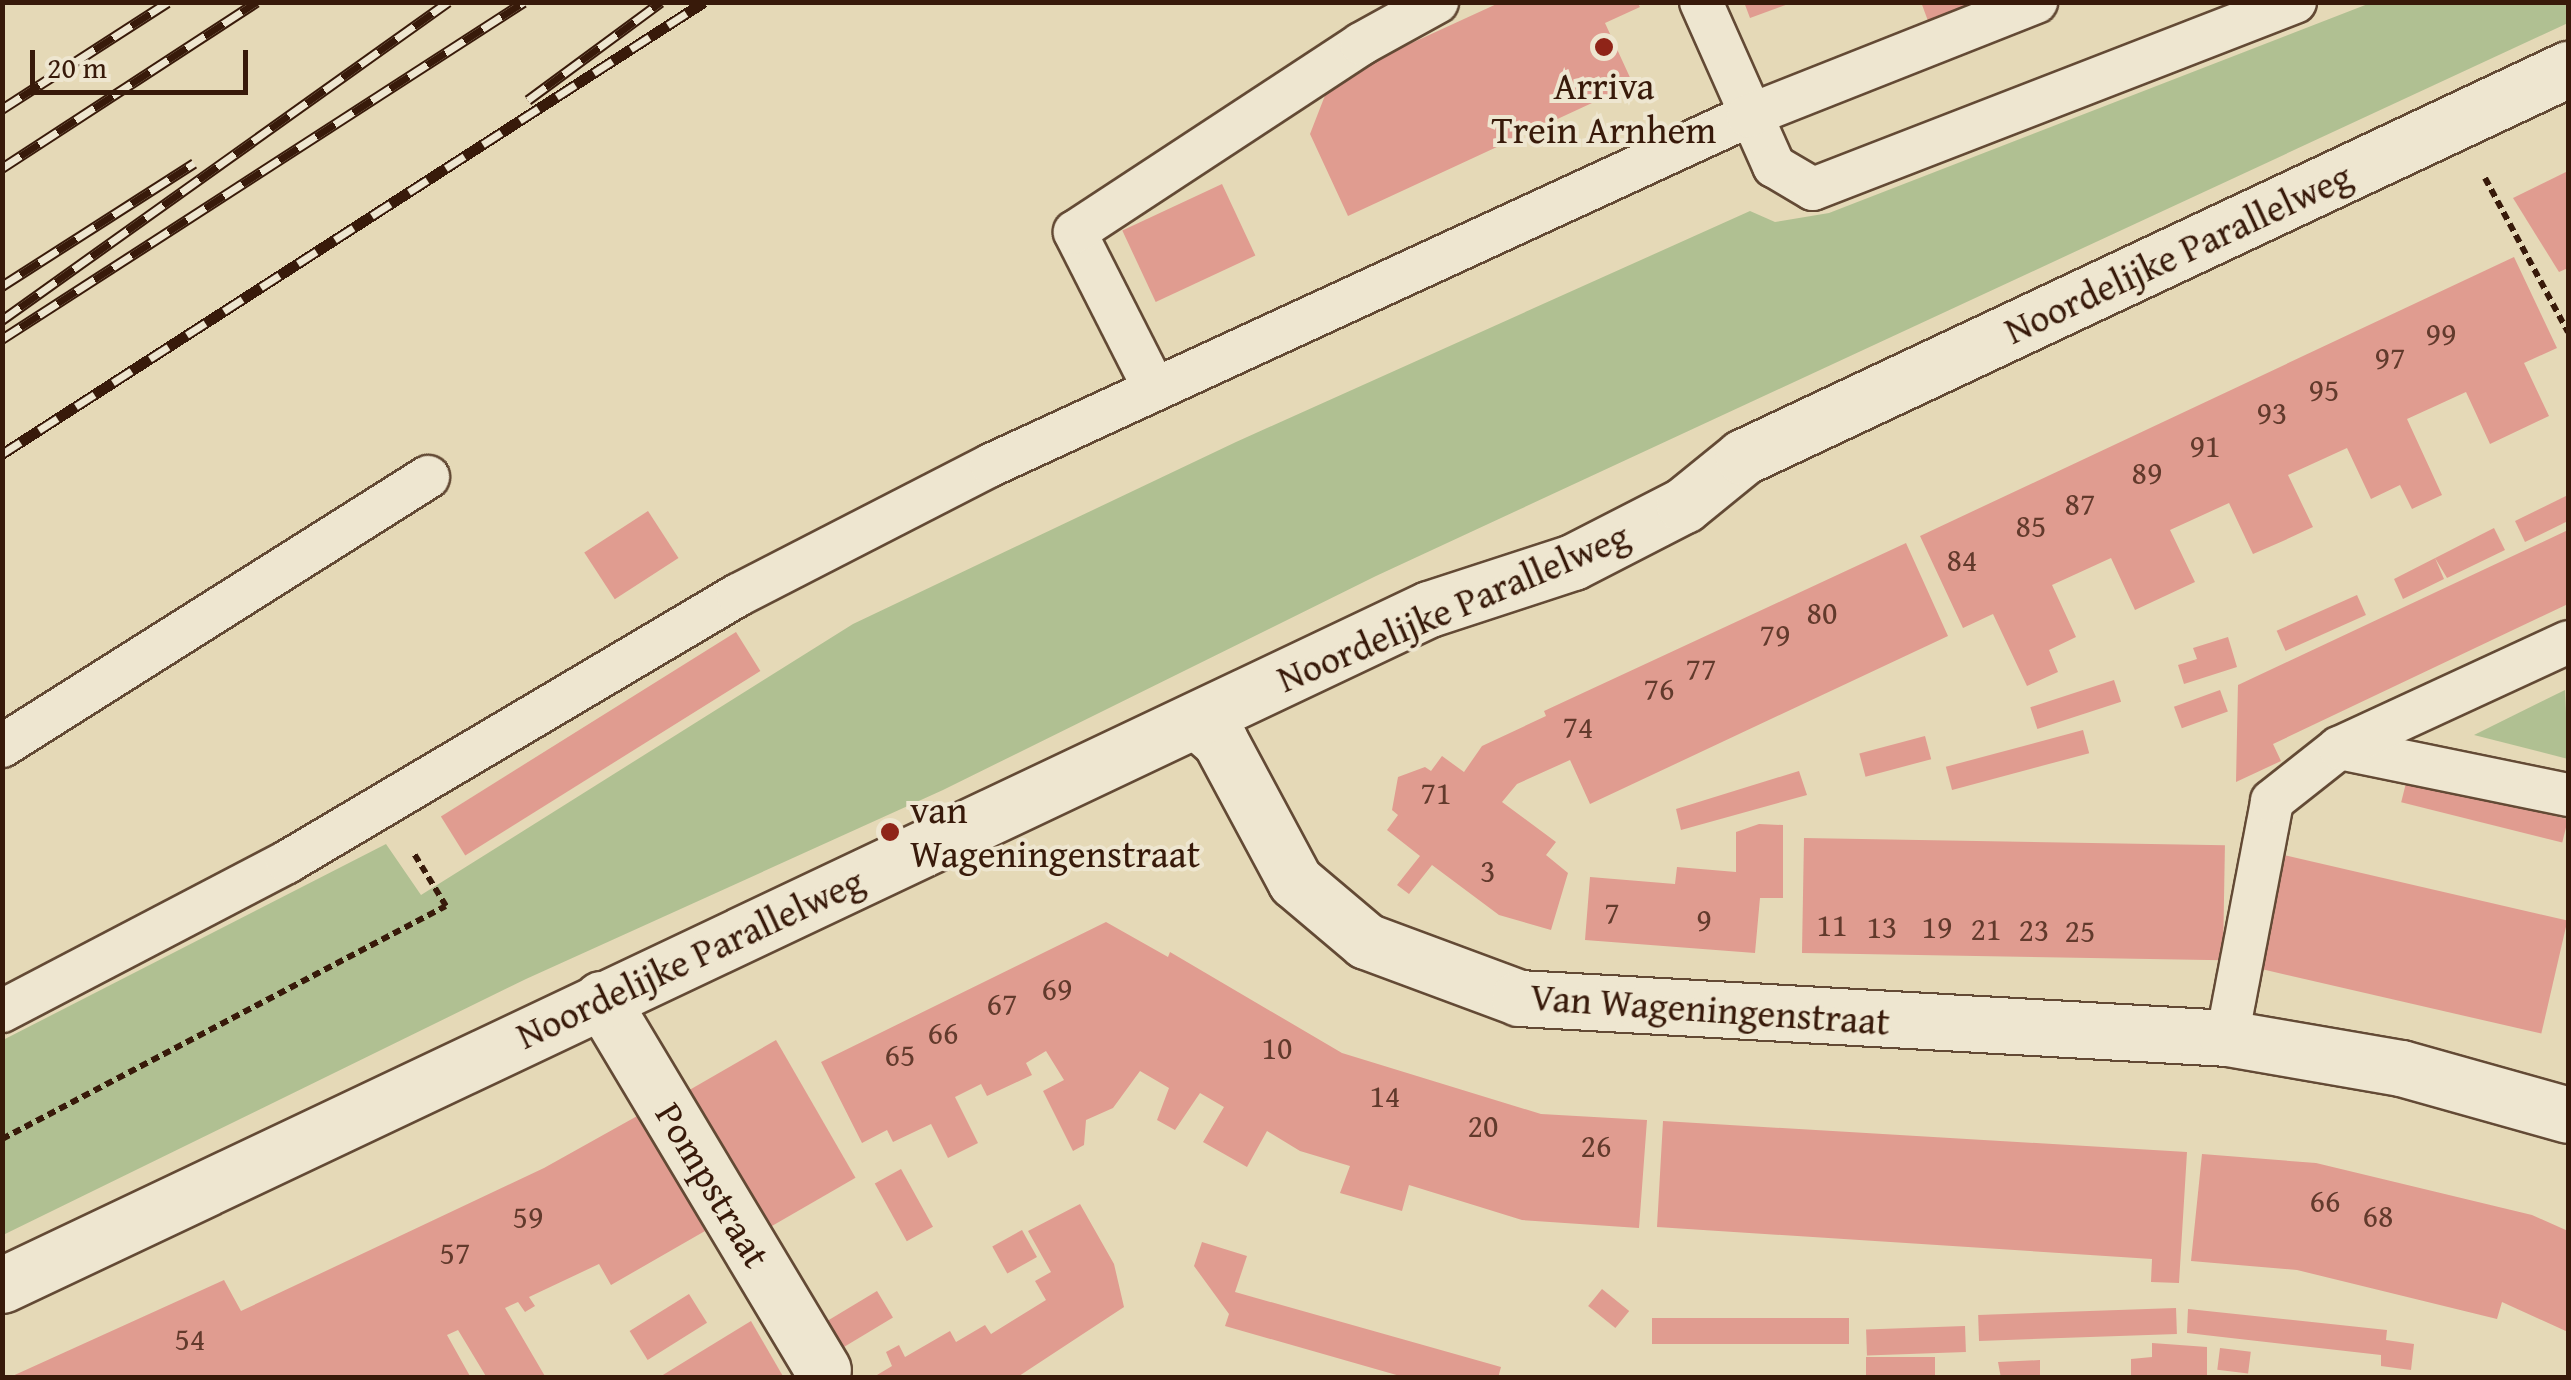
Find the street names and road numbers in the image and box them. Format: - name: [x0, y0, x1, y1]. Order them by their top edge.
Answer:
- street label: Noordelijke Parallelweg: [1997, 153, 2359, 353]
- street label: Noordelijke Parallelweg: [1270, 512, 1636, 702]
- street label: Noordelijke Parallelweg: [509, 858, 871, 1058]
- street label: Van Wageningenstraat: [1529, 974, 1891, 1044]
- street label: Pompstraat: [646, 1094, 780, 1276]

